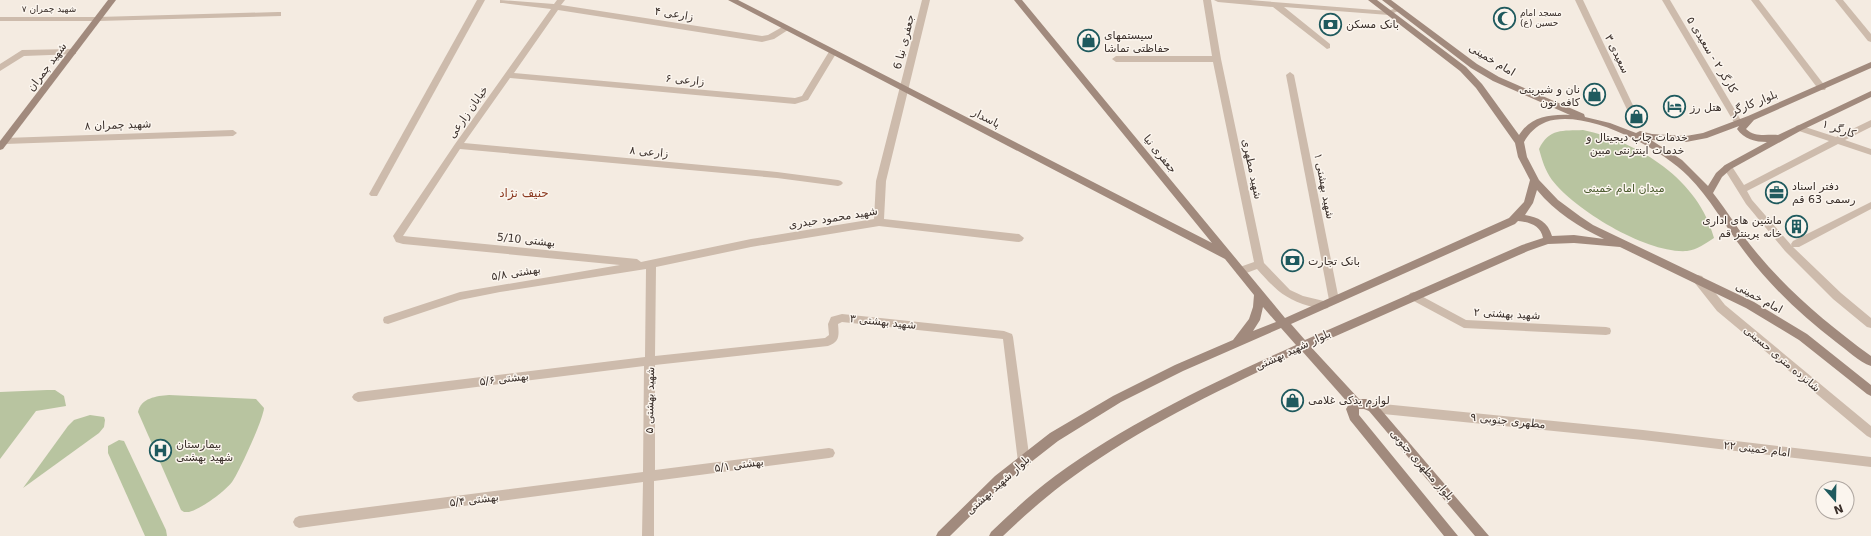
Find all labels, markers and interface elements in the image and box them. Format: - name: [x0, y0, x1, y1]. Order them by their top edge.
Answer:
- street label: شهید چمران ۷: [22, 4, 76, 14]
- street label: زارعی ۴: [654, 5, 694, 23]
- mosque icon: مسجد امام حسین (ع): [1491, 5, 1517, 31]
- place label: مسجد امام حسین (ع): [1520, 8, 1562, 28]
- bank icon: بانک مسکن: [1318, 11, 1344, 37]
- street label: جعفری نیا 6: [891, 13, 917, 71]
- street label: کارگر ۲ - سعیدی ۵: [1684, 14, 1740, 96]
- place label: بانک مسکن: [1346, 18, 1399, 31]
- shop icon: سیستمهای حفاظتی تماشا: [1075, 28, 1101, 54]
- place label: سیستمهای حفاظتی تماشا: [1104, 29, 1170, 55]
- street label: سعیدی ۳: [1602, 32, 1632, 76]
- street label: شهید چمران: [25, 40, 69, 94]
- street label: امام خمینی: [1467, 41, 1517, 79]
- street label: زارعی ۶: [665, 72, 705, 88]
- shop icon: نان و شیرینی کافه نون: [1582, 82, 1608, 108]
- street label: خیابان زارعی: [445, 83, 491, 141]
- place label: نان و شیرینی کافه نون: [1519, 83, 1581, 109]
- street label: بلوار کارگر: [1728, 88, 1779, 119]
- hotel icon: هتل رز: [1661, 94, 1687, 120]
- place label: هتل رز: [1689, 101, 1722, 114]
- shop icon: خدمات چاپ دیجیتال و خدمات اینترنتی مبین: [1624, 104, 1650, 130]
- street label: پاسدار: [969, 105, 1002, 131]
- street label: شهید چمران ۸: [84, 117, 152, 133]
- street label: کارگر ۱: [1821, 117, 1858, 141]
- place label: خدمات چاپ دیجیتال و خدمات اینترنتی مبین: [1585, 131, 1688, 157]
- street label: جعفری نیا: [1141, 132, 1179, 176]
- street label: شهید مطهری: [1239, 138, 1265, 200]
- street label: زارعی ۸: [629, 144, 669, 160]
- street label: شهید بهشتی ۱: [1311, 152, 1337, 220]
- office icon: دفتر اسناد رسمی 63 قم: [1763, 179, 1789, 205]
- place label: دفتر اسناد رسمی 63 قم: [1792, 180, 1856, 206]
- park label: میدان امام خمینی: [1583, 182, 1665, 195]
- district label: حنیف نژاد: [499, 186, 549, 201]
- street label: شهید محمود حیدری: [787, 205, 879, 231]
- building icon: ماشین های اداری خانه پرینتر قم: [1784, 213, 1810, 239]
- place label: ماشین های اداری خانه پرینتر قم: [1702, 214, 1782, 240]
- street label: بهشتی 5/10: [496, 230, 556, 250]
- bank icon: بانک تجارت: [1280, 248, 1306, 274]
- place label: بانک تجارت: [1308, 255, 1360, 268]
- street label: بهشتی ۵/۸: [491, 263, 541, 283]
- street label: امام خمینی: [1733, 280, 1785, 316]
- street label: شهید بهشتی ۲: [1473, 306, 1541, 322]
- street label: شهید بهشتی ۳: [849, 312, 917, 332]
- street label: شانزده متری حسینی: [1741, 323, 1823, 395]
- street label: بلوار شهید بهشتی: [1253, 327, 1333, 373]
- street label: شهید بهشتی ۵: [643, 367, 657, 433]
- street label: بهشتی ۵/۶: [479, 370, 529, 388]
- shop icon: لوازم یدکی غلامی: [1279, 387, 1305, 413]
- place label: لوازم یدکی غلامی: [1308, 394, 1390, 407]
- street label: مطهری جنوبی ۹: [1470, 411, 1546, 431]
- street label: بلوار مطهری جنوبی: [1387, 427, 1457, 503]
- hospital icon: بیمارستان شهید بهشتی: [147, 437, 173, 463]
- place label: بیمارستان شهید بهشتی: [176, 438, 233, 464]
- street label: امام خمینی ۲۲: [1723, 438, 1791, 460]
- street label: بلوار شهید بهشتی: [963, 453, 1033, 517]
- street label: بهشتی ۵/۱: [714, 455, 764, 475]
- north arrow: [1815, 480, 1855, 520]
- street label: بهشتی ۵/۴: [449, 491, 499, 509]
- text: N: [1832, 501, 1845, 517]

